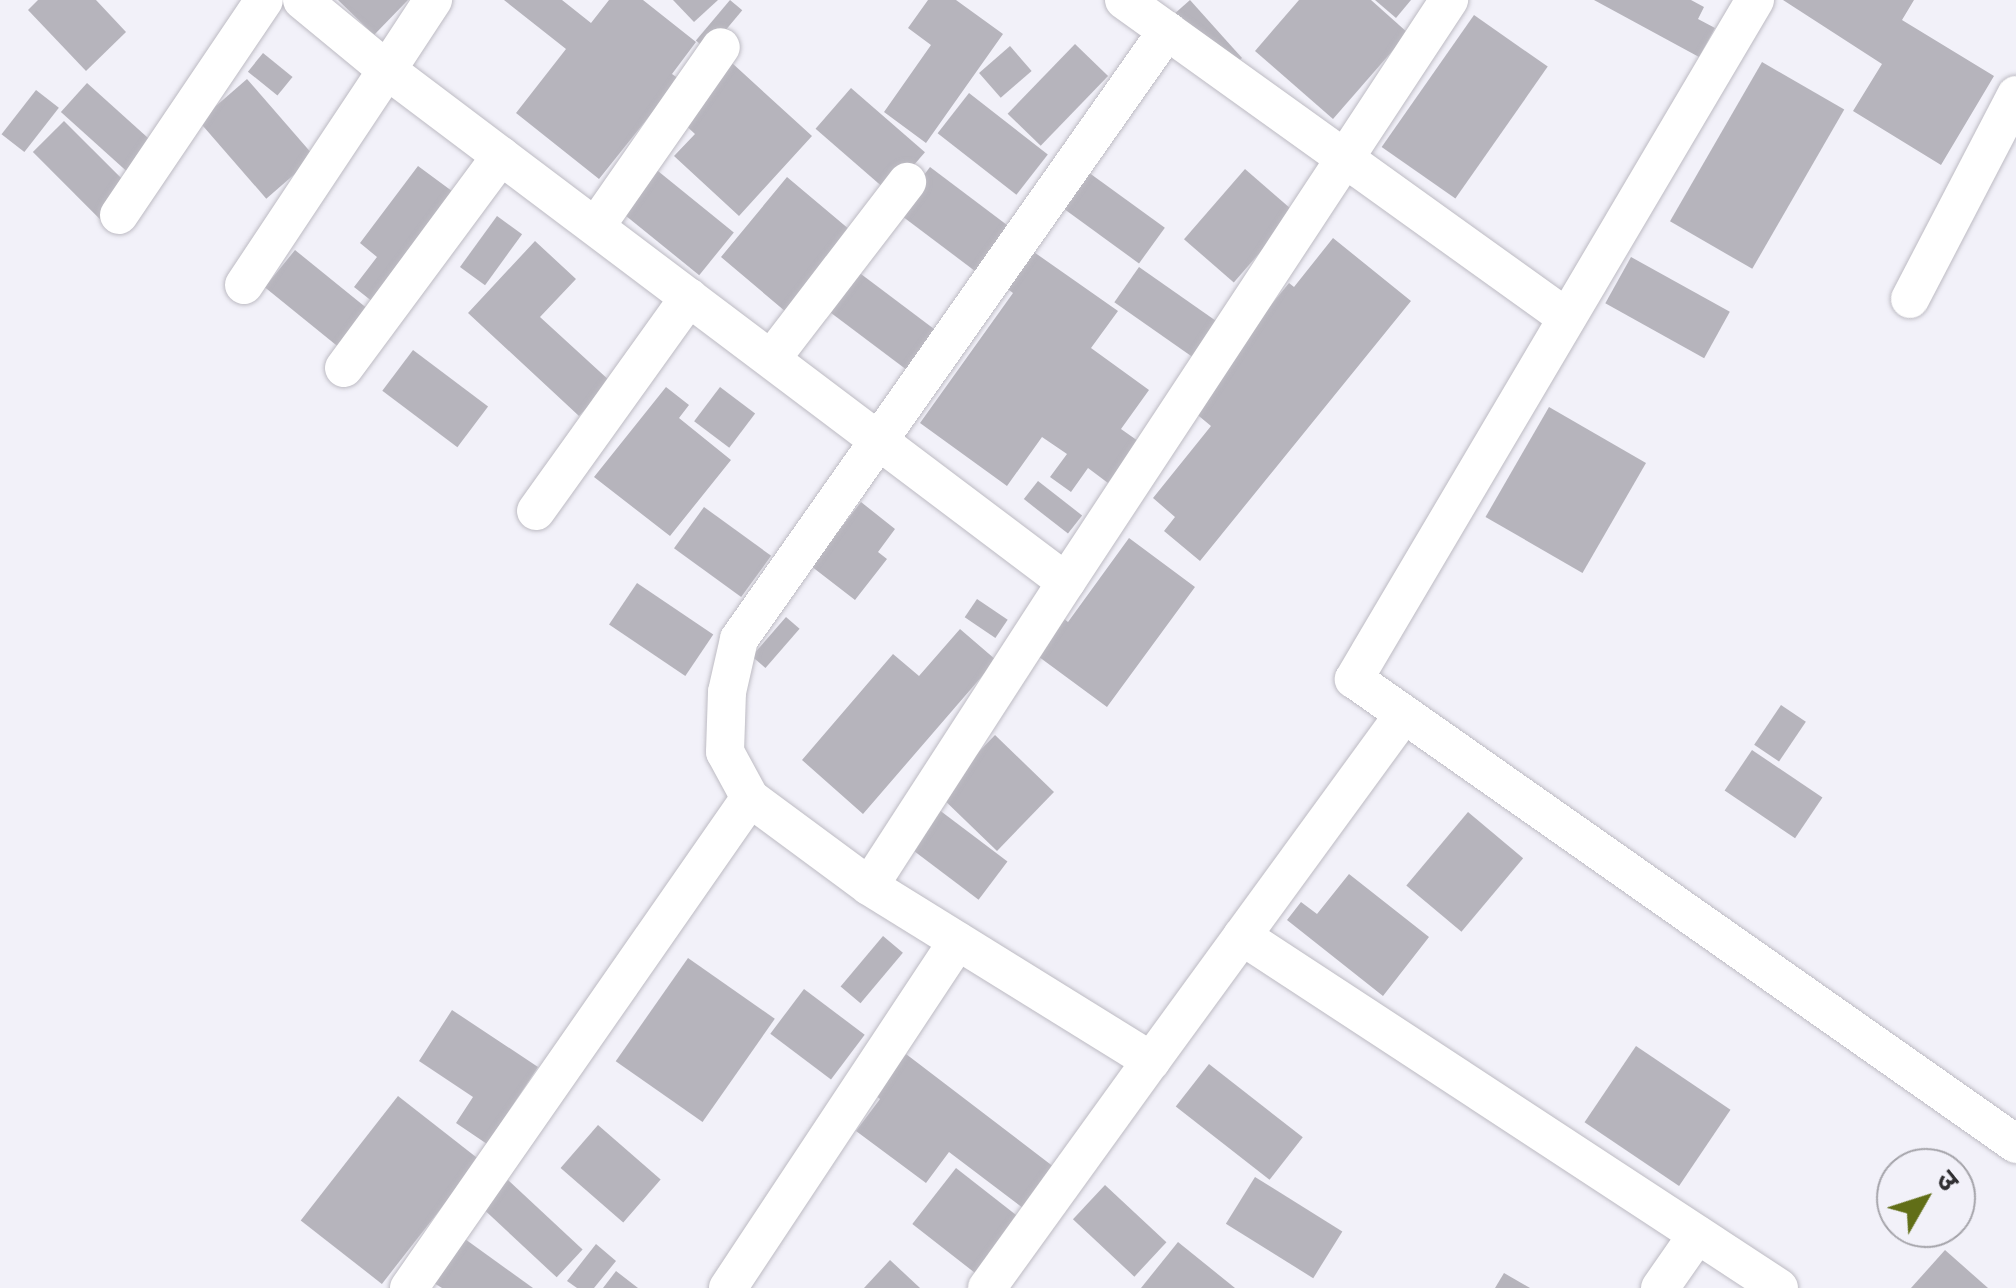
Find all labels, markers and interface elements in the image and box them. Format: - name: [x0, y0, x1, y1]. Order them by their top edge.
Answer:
- north arrow: [1876, 1148, 1976, 1248]
- text: उ: [1929, 1163, 1966, 1197]

